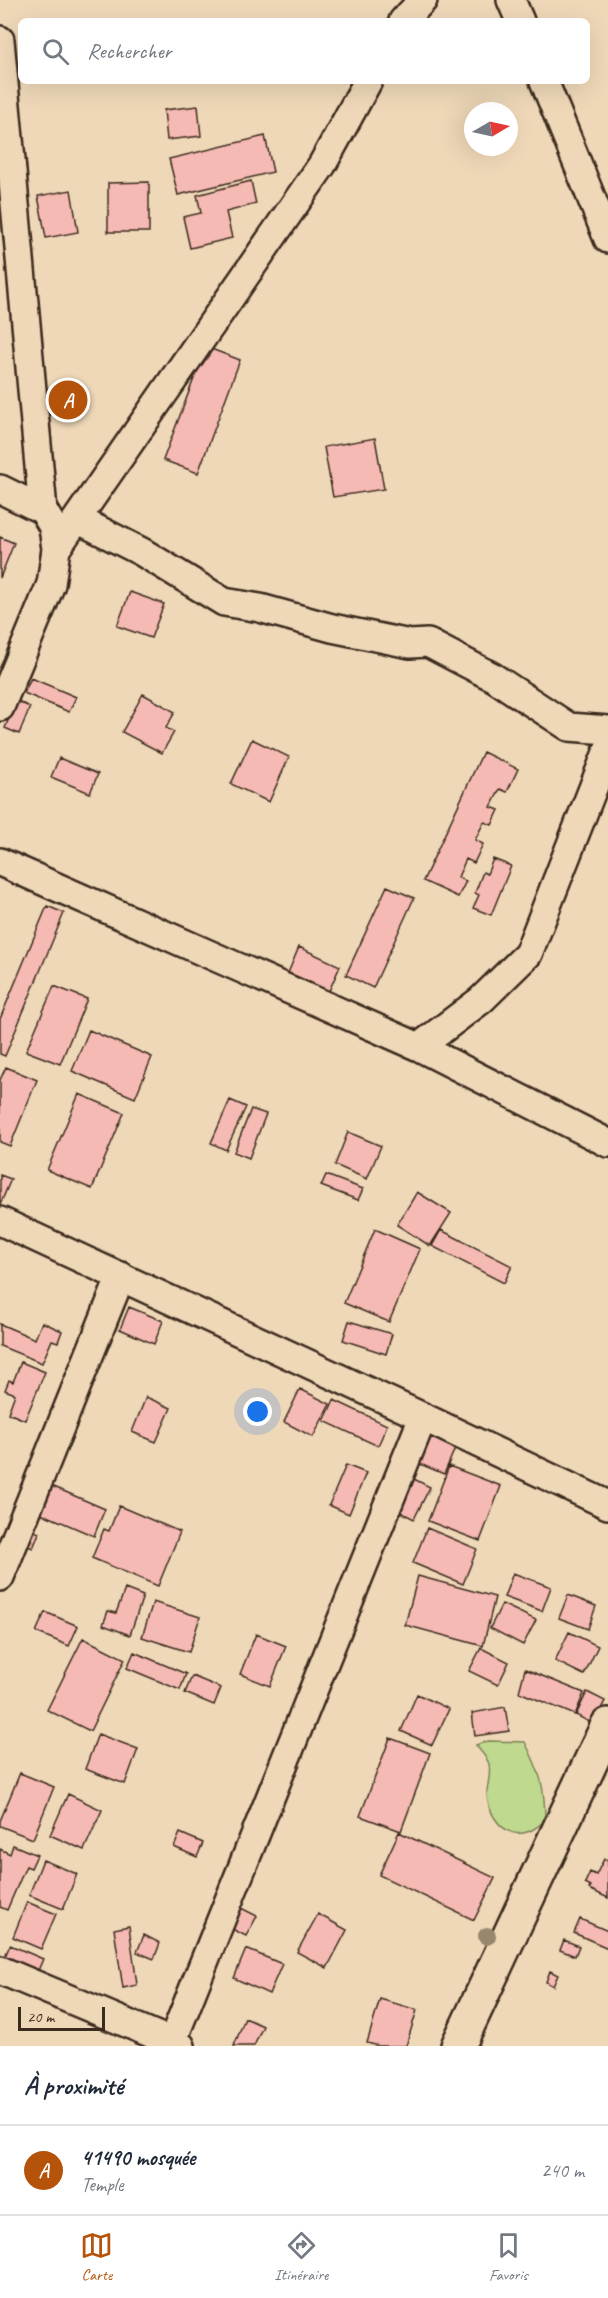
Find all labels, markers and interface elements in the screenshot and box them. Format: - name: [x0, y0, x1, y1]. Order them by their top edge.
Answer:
- search box: [18, 18, 590, 84]
- icon: search: [39, 35, 72, 68]
- text: Rechercher: [87, 37, 171, 65]
- north arrow: [464, 102, 518, 156]
- pin: A: [48, 378, 88, 422]
- your location: [243, 1397, 272, 1426]
- scale bar: [18, 2004, 105, 2032]
- text: 20 m: [27, 2007, 54, 2027]
- text: À proximité: [24, 2069, 123, 2102]
- text: 41490 mosquée: [81, 2144, 195, 2172]
- text: A: [38, 2158, 49, 2183]
- text: 240 m: [541, 2158, 584, 2183]
- text: Temple: [81, 2172, 124, 2197]
- tab: Carte: [80, 2229, 113, 2285]
- tab: Itinéraire: [274, 2229, 328, 2285]
- tab: Favoris: [489, 2229, 528, 2285]

